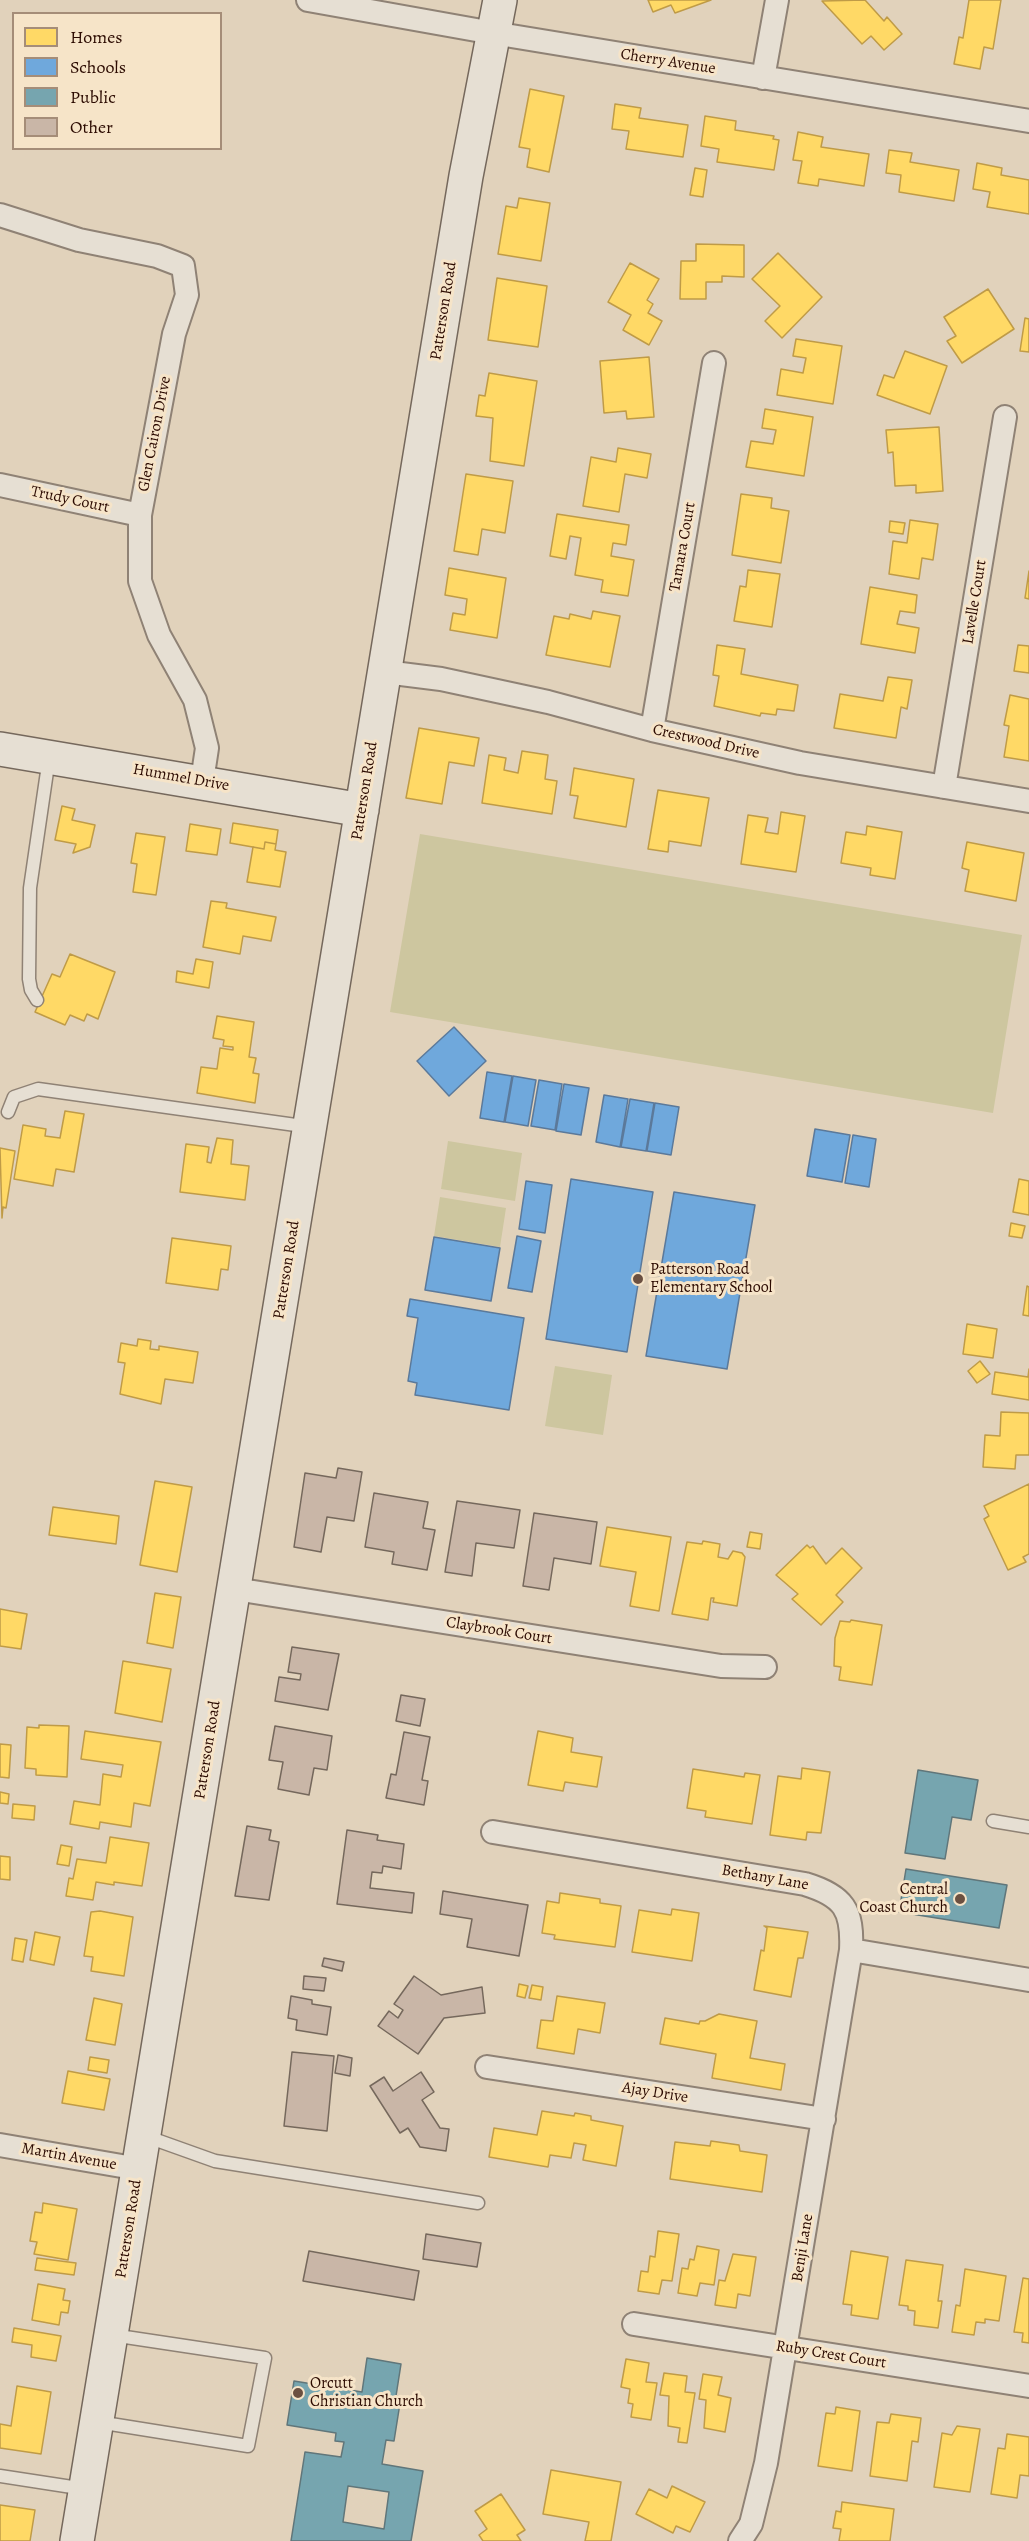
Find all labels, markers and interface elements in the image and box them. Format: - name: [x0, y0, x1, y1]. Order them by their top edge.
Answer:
- legend: [12, 12, 222, 150]
- text: Homes: [70, 25, 122, 49]
- street label: Cherry Avenue: [619, 45, 717, 79]
- text: Schools: [70, 55, 126, 79]
- text: Public: [70, 85, 116, 109]
- text: Other: [70, 115, 113, 139]
- street label: Patterson Road: [427, 260, 461, 362]
- street label: Glen Cairon Drive: [134, 375, 176, 493]
- street label: Trudy Court: [29, 482, 111, 518]
- street label: Tamara Court: [666, 501, 700, 593]
- street label: Lavelle Court: [959, 558, 991, 646]
- street label: Crestwood Drive: [651, 720, 761, 764]
- street label: Patterson Road: [348, 740, 382, 842]
- street label: Hummel Drive: [131, 760, 231, 796]
- street label: Patterson Road: [270, 1219, 304, 1321]
- place label: Patterson Road Elementary School: [650, 1260, 773, 1298]
- marker: Patterson Road Elementary School: [631, 1272, 645, 1286]
- street label: Claybrook Court: [445, 1613, 553, 1649]
- street label: Patterson Road: [191, 1699, 225, 1801]
- street label: Bethany Lane: [720, 1861, 810, 1895]
- place label: Central Coast Church: [859, 1880, 948, 1918]
- marker: Central Coast Church: [953, 1892, 967, 1906]
- street label: Ajay Drive: [621, 2078, 689, 2108]
- street label: Martin Avenue: [20, 2139, 118, 2175]
- street label: Patterson Road: [112, 2178, 146, 2280]
- street label: Benji Lane: [788, 2213, 818, 2283]
- street label: Ruby Crest Court: [774, 2337, 888, 2373]
- place label: Orcutt Christian Church: [310, 2374, 423, 2412]
- marker: Orcutt Christian Church: [291, 2386, 305, 2400]

